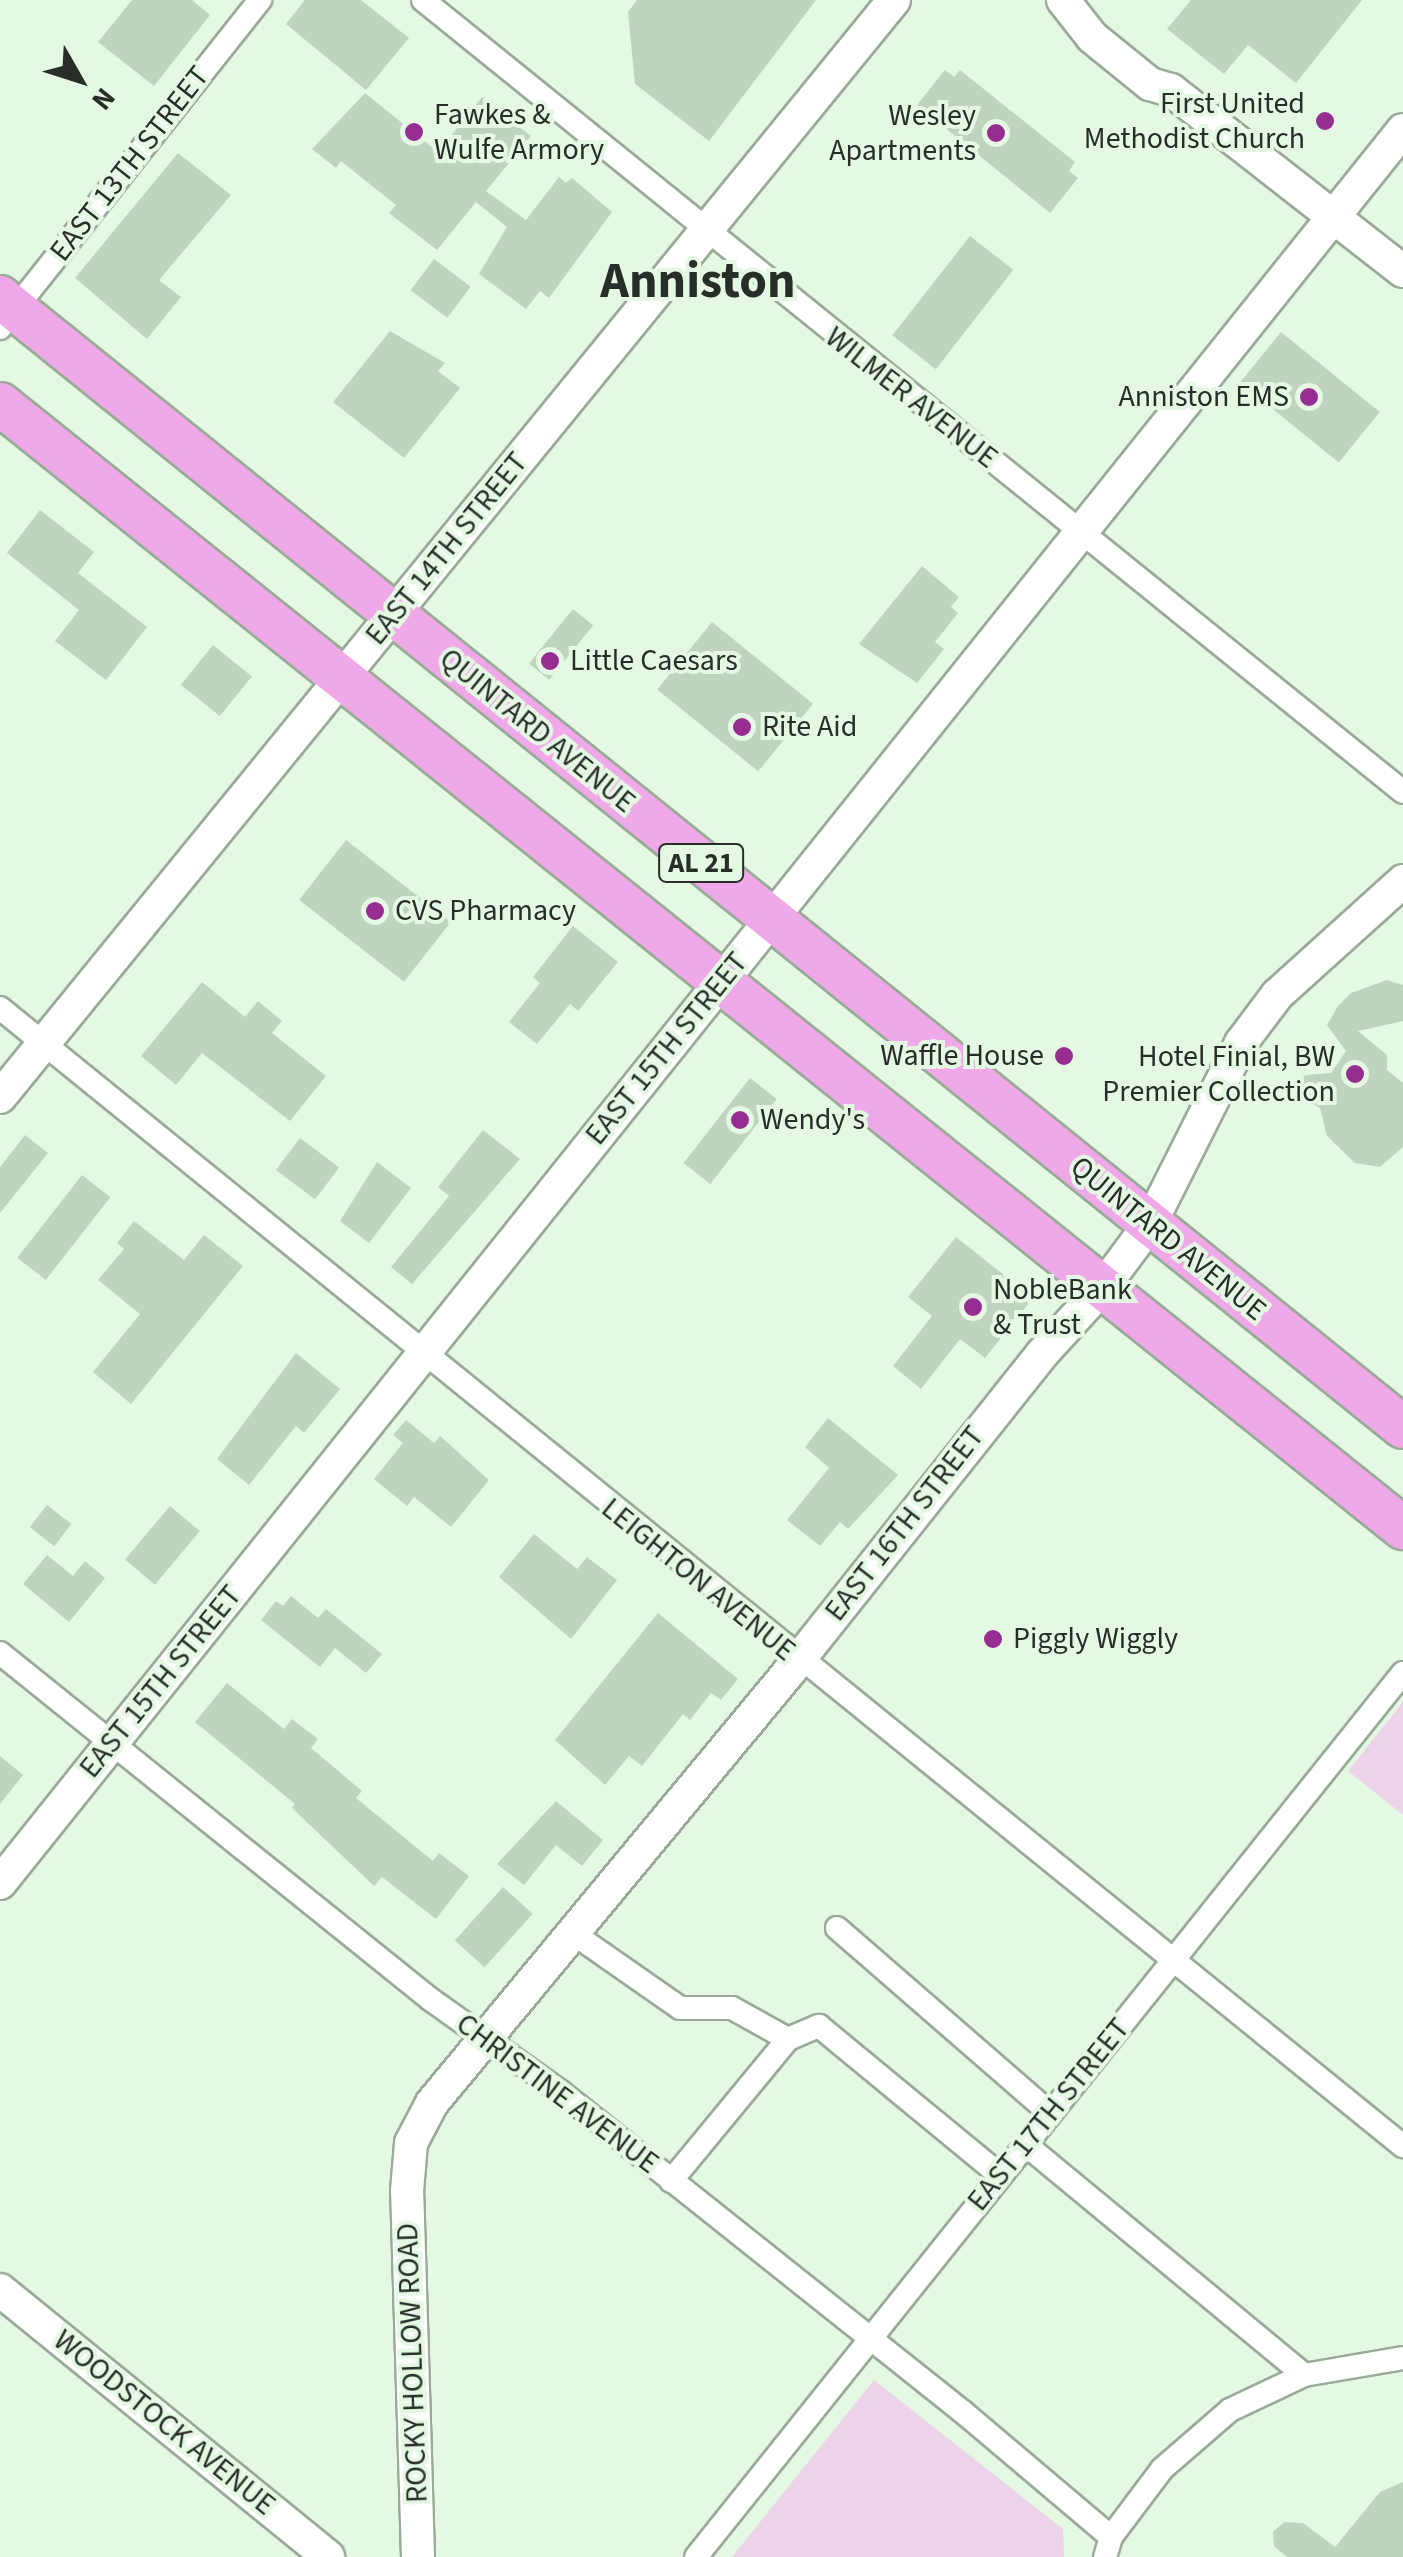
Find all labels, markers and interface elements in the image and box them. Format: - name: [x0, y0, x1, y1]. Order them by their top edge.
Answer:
- north arrow: [30, 30, 130, 130]
- street label: EAST 13TH STREET: [43, 59, 217, 269]
- text: N: [82, 79, 125, 119]
- place label: First United Methodist Church: [1084, 86, 1305, 156]
- place label: Fawkes & Wulfe Armory: [434, 97, 604, 168]
- place label: Wesley Apartments: [829, 98, 976, 168]
- marker: First United Methodist Church: [1314, 110, 1336, 132]
- marker: Fawkes & Wulfe Armory: [403, 121, 425, 143]
- marker: Wesley Apartments: [985, 122, 1007, 144]
- district label: Anniston: [600, 252, 796, 312]
- street label: WILMER AVENUE: [818, 320, 1004, 476]
- place label: Anniston EMS: [1119, 379, 1289, 415]
- marker: Anniston EMS: [1298, 386, 1320, 408]
- street label: EAST 14TH STREET: [358, 445, 536, 653]
- street label: QUINTARD AVENUE: [432, 641, 642, 821]
- place label: Little Caesars: [570, 643, 738, 679]
- marker: Little Caesars: [539, 650, 561, 672]
- place label: Rite Aid: [762, 709, 857, 745]
- marker: Rite Aid: [731, 716, 753, 738]
- road number: AL 21: [656, 840, 746, 886]
- place label: CVS Pharmacy: [395, 893, 576, 929]
- marker: CVS Pharmacy: [364, 900, 386, 922]
- street label: EAST 15TH STREET: [578, 945, 756, 1153]
- place label: Waffle House: [880, 1038, 1044, 1074]
- place label: Hotel Finial, BW Premier Collection: [1102, 1039, 1335, 1110]
- marker: Waffle House: [1053, 1045, 1075, 1067]
- marker: Hotel Finial, BW Premier Collection: [1344, 1063, 1366, 1085]
- place label: Wendy's: [760, 1102, 865, 1138]
- marker: Wendy's: [729, 1109, 751, 1131]
- street label: QUINTARD AVENUE: [1063, 1149, 1273, 1329]
- place label: NobleBank & Trust: [993, 1272, 1132, 1342]
- marker: NobleBank & Trust: [962, 1296, 984, 1318]
- street label: EAST 16TH STREET: [818, 1419, 992, 1629]
- street label: LEIGHTON AVENUE: [594, 1491, 802, 1669]
- street label: EAST 15TH STREET: [72, 1578, 250, 1786]
- place label: Piggly Wiggly: [1013, 1621, 1178, 1657]
- marker: Piggly Wiggly: [982, 1628, 1004, 1650]
- street label: CHRISTINE AVENUE: [449, 2006, 665, 2182]
- street label: EAST 17TH STREET: [960, 2011, 1138, 2219]
- street label: ROCKY HOLLOW ROAD: [390, 2223, 436, 2503]
- street label: WOODSTOCK AVENUE: [46, 2323, 282, 2523]

